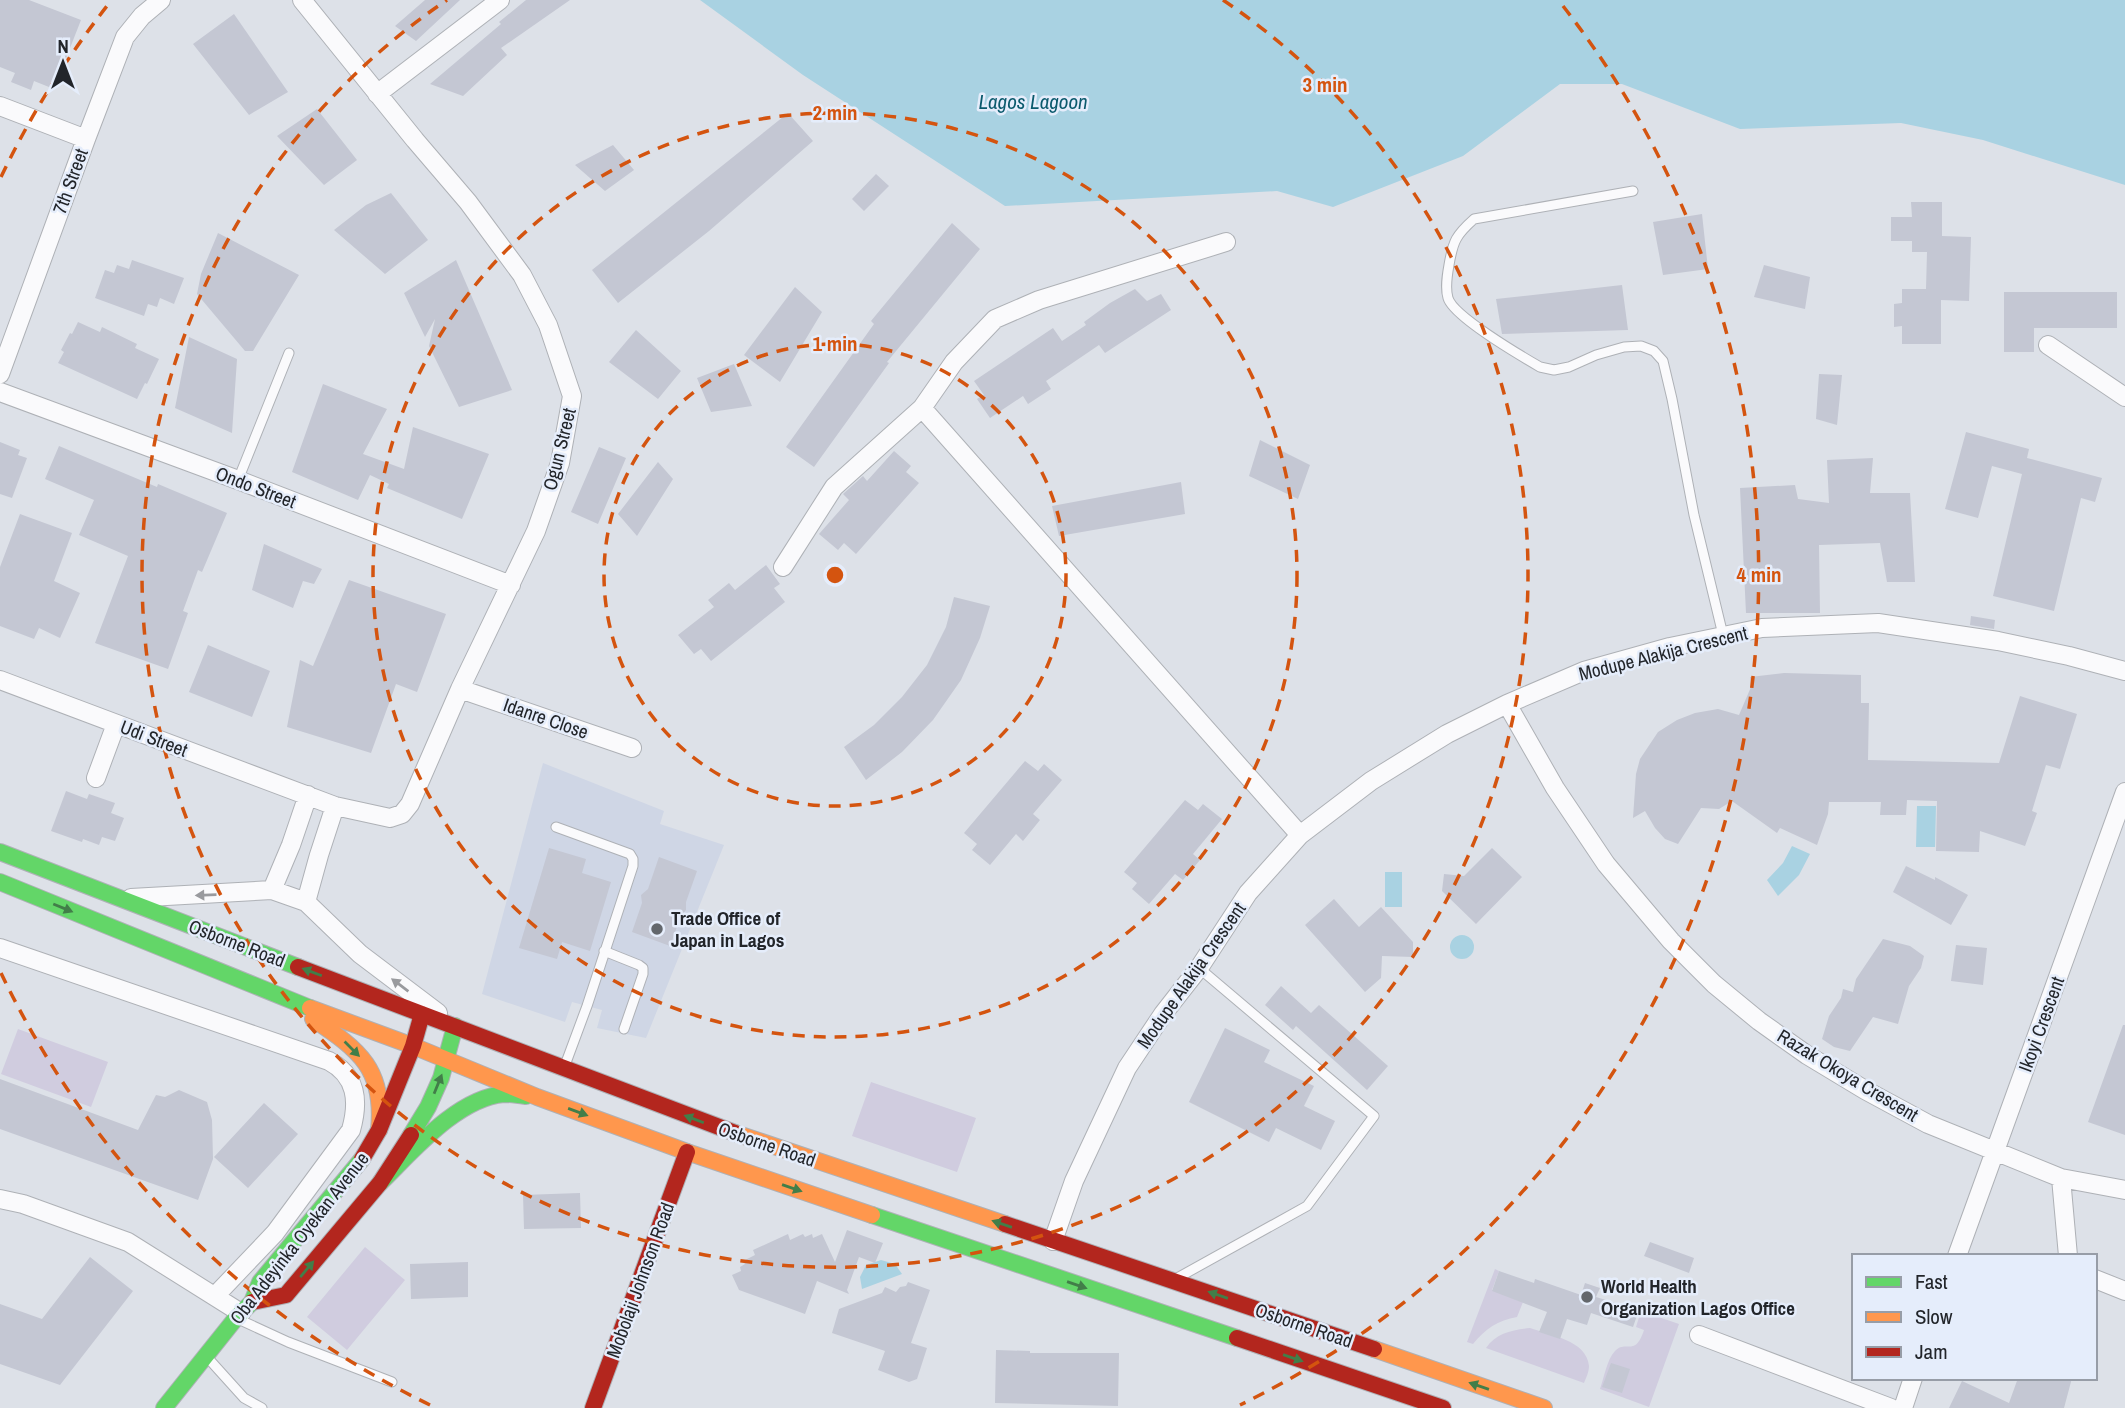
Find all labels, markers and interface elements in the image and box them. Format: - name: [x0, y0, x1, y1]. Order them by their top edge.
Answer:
- north arrow: [28, 28, 98, 98]
- text: N: [57, 33, 69, 59]
- text: 3 min: [1303, 70, 1347, 99]
- water label: Lagos Lagoon: [978, 87, 1088, 116]
- text: 2 min: [813, 98, 857, 127]
- street label: 7th Street: [46, 144, 94, 217]
- text: 1 min: [813, 329, 857, 358]
- street label: Ogun Street: [536, 404, 582, 493]
- street label: Ondo Street: [212, 460, 300, 514]
- text: 4 min: [1737, 560, 1781, 589]
- centre of rings: [823, 563, 847, 587]
- street label: Modupe Alakija Crescent: [1576, 619, 1751, 687]
- street label: Idanre Close: [500, 691, 592, 745]
- street label: Udi Street: [117, 713, 192, 763]
- one-way arrow: [195, 890, 217, 901]
- street label: Modupe Alakija Crescent: [1131, 896, 1252, 1053]
- one-way arrow: [53, 903, 74, 914]
- place label: Trade Office of Japan in Lagos: [671, 905, 784, 953]
- street label: Osborne Road: [185, 913, 289, 973]
- marker: Trade Office of Japan in Lagos: [649, 921, 665, 937]
- one-way arrow: [302, 966, 323, 977]
- street label: Ikoyi Crescent: [2012, 972, 2070, 1075]
- one-way arrow: [392, 977, 410, 992]
- street label: Razak Okoya Crescent: [1773, 1023, 1924, 1128]
- one-way arrow: [343, 1040, 360, 1057]
- one-way arrow: [432, 1073, 443, 1094]
- one-way arrow: [567, 1107, 588, 1118]
- one-way arrow: [683, 1114, 704, 1125]
- street label: Osborne Road: [715, 1115, 819, 1173]
- street label: Oba Adeyinka Oyekan Avenue: [224, 1146, 374, 1330]
- one-way arrow: [782, 1183, 803, 1194]
- street label: Mobolaji Johnson Road: [600, 1199, 680, 1361]
- one-way arrow: [992, 1218, 1013, 1229]
- legend: [1852, 1254, 2097, 1380]
- one-way arrow: [299, 1260, 315, 1278]
- text: Fast: [1915, 1267, 1948, 1296]
- place label: World Health Organization Lagos Office: [1601, 1273, 1795, 1321]
- one-way arrow: [1067, 1280, 1088, 1291]
- one-way arrow: [1208, 1289, 1229, 1300]
- marker: World Health Organization Lagos Office: [1579, 1289, 1595, 1305]
- street label: Osborne Road: [1252, 1296, 1356, 1354]
- text: Slow: [1915, 1302, 1953, 1331]
- text: Jam: [1915, 1337, 1948, 1366]
- one-way arrow: [1282, 1353, 1303, 1364]
- one-way arrow: [1469, 1380, 1490, 1391]

